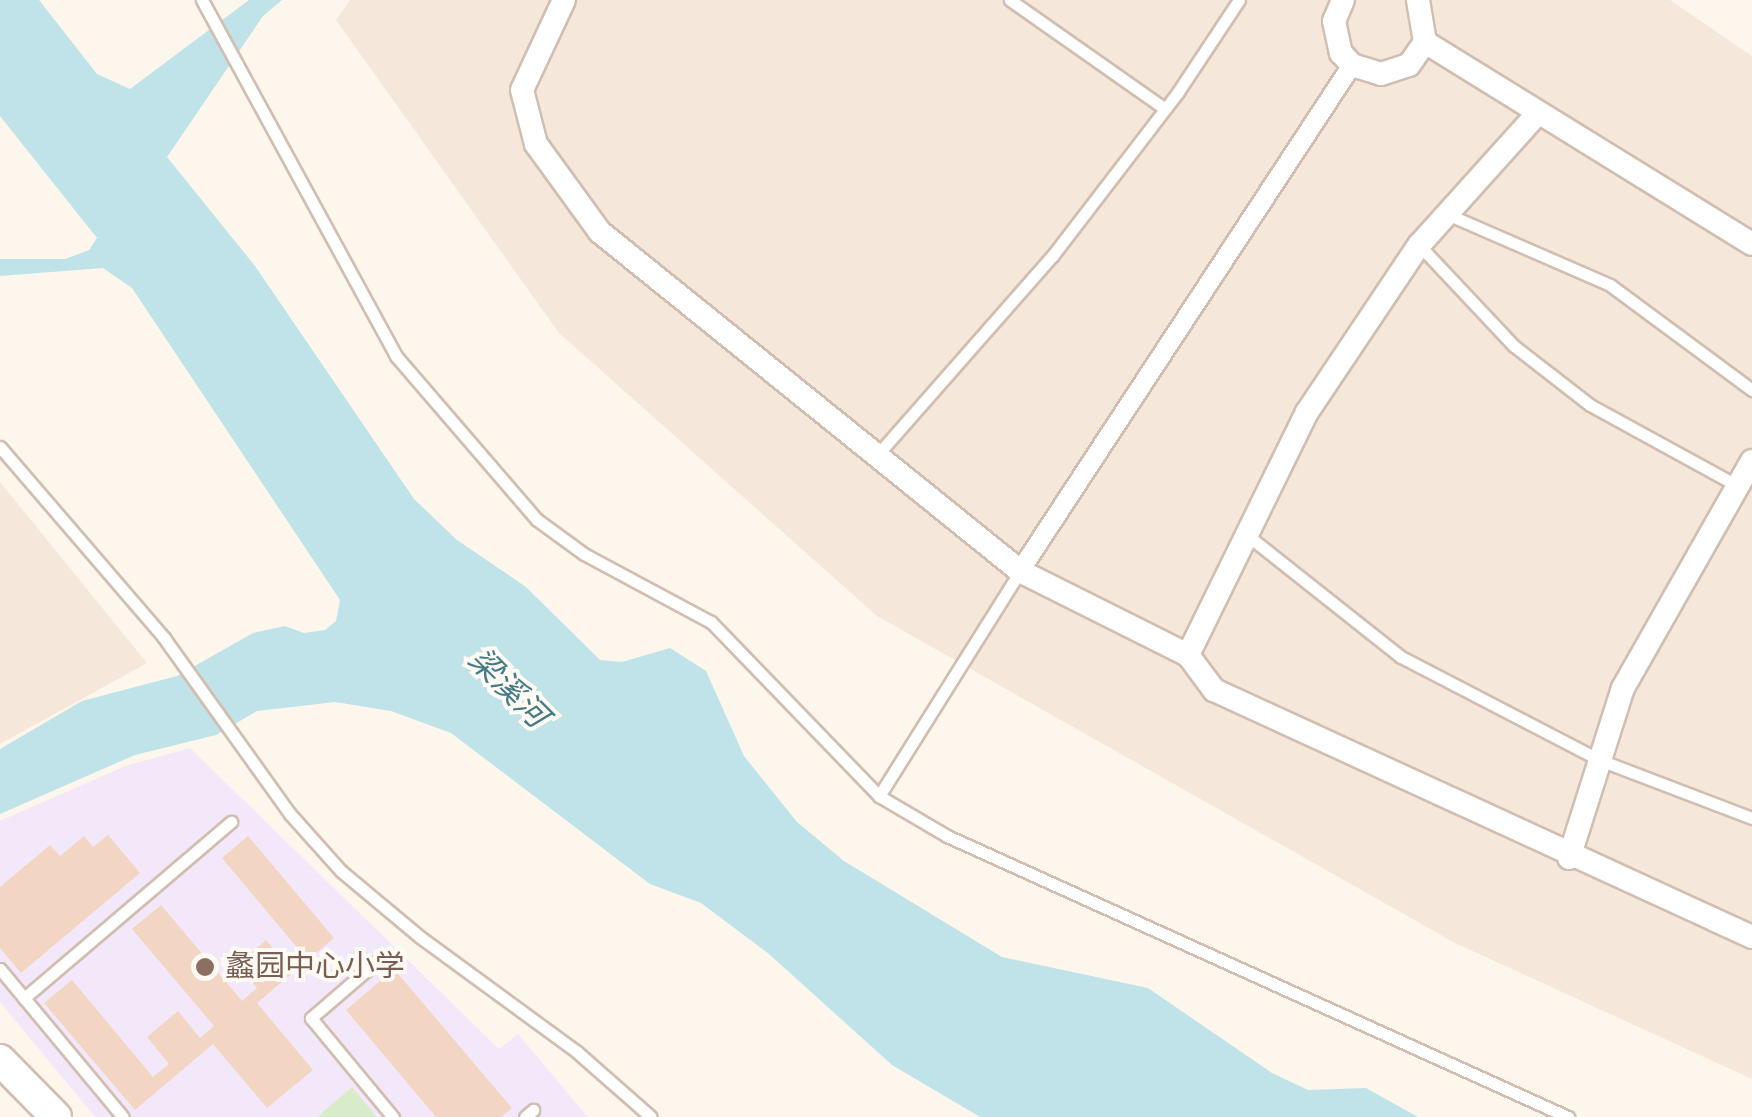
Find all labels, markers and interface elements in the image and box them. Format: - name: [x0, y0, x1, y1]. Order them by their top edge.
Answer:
- water label: 梁溪河: [459, 641, 555, 737]
- place label: 蠡园中心小学: [225, 949, 405, 985]
- marker: 蠡园中心小学: [194, 956, 216, 978]

